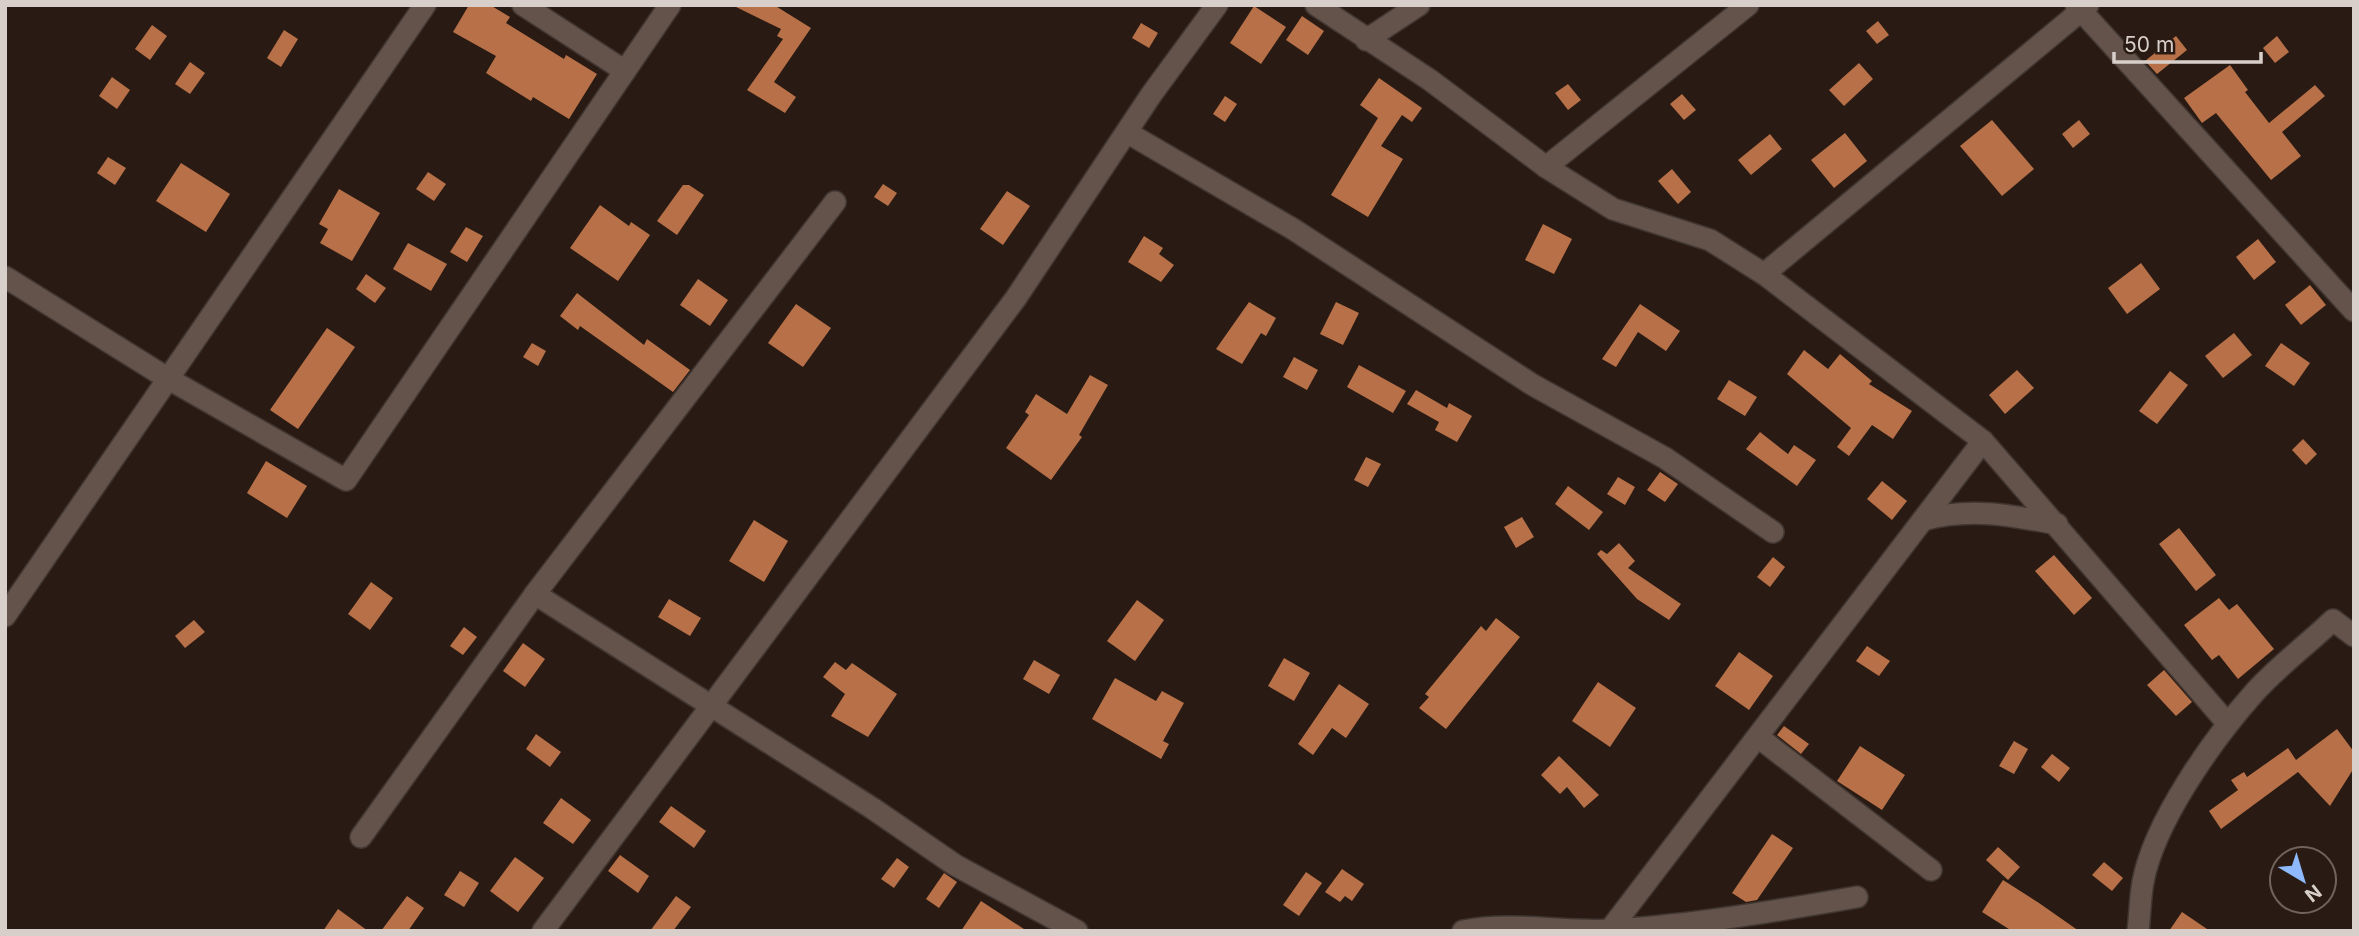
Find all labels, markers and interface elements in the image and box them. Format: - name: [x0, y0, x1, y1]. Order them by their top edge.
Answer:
- scale bar: [2114, 21, 2261, 65]
- text: 50 m: [2124, 32, 2174, 57]
- north arrow: [2268, 845, 2338, 915]
- text: N: [2300, 879, 2326, 907]

